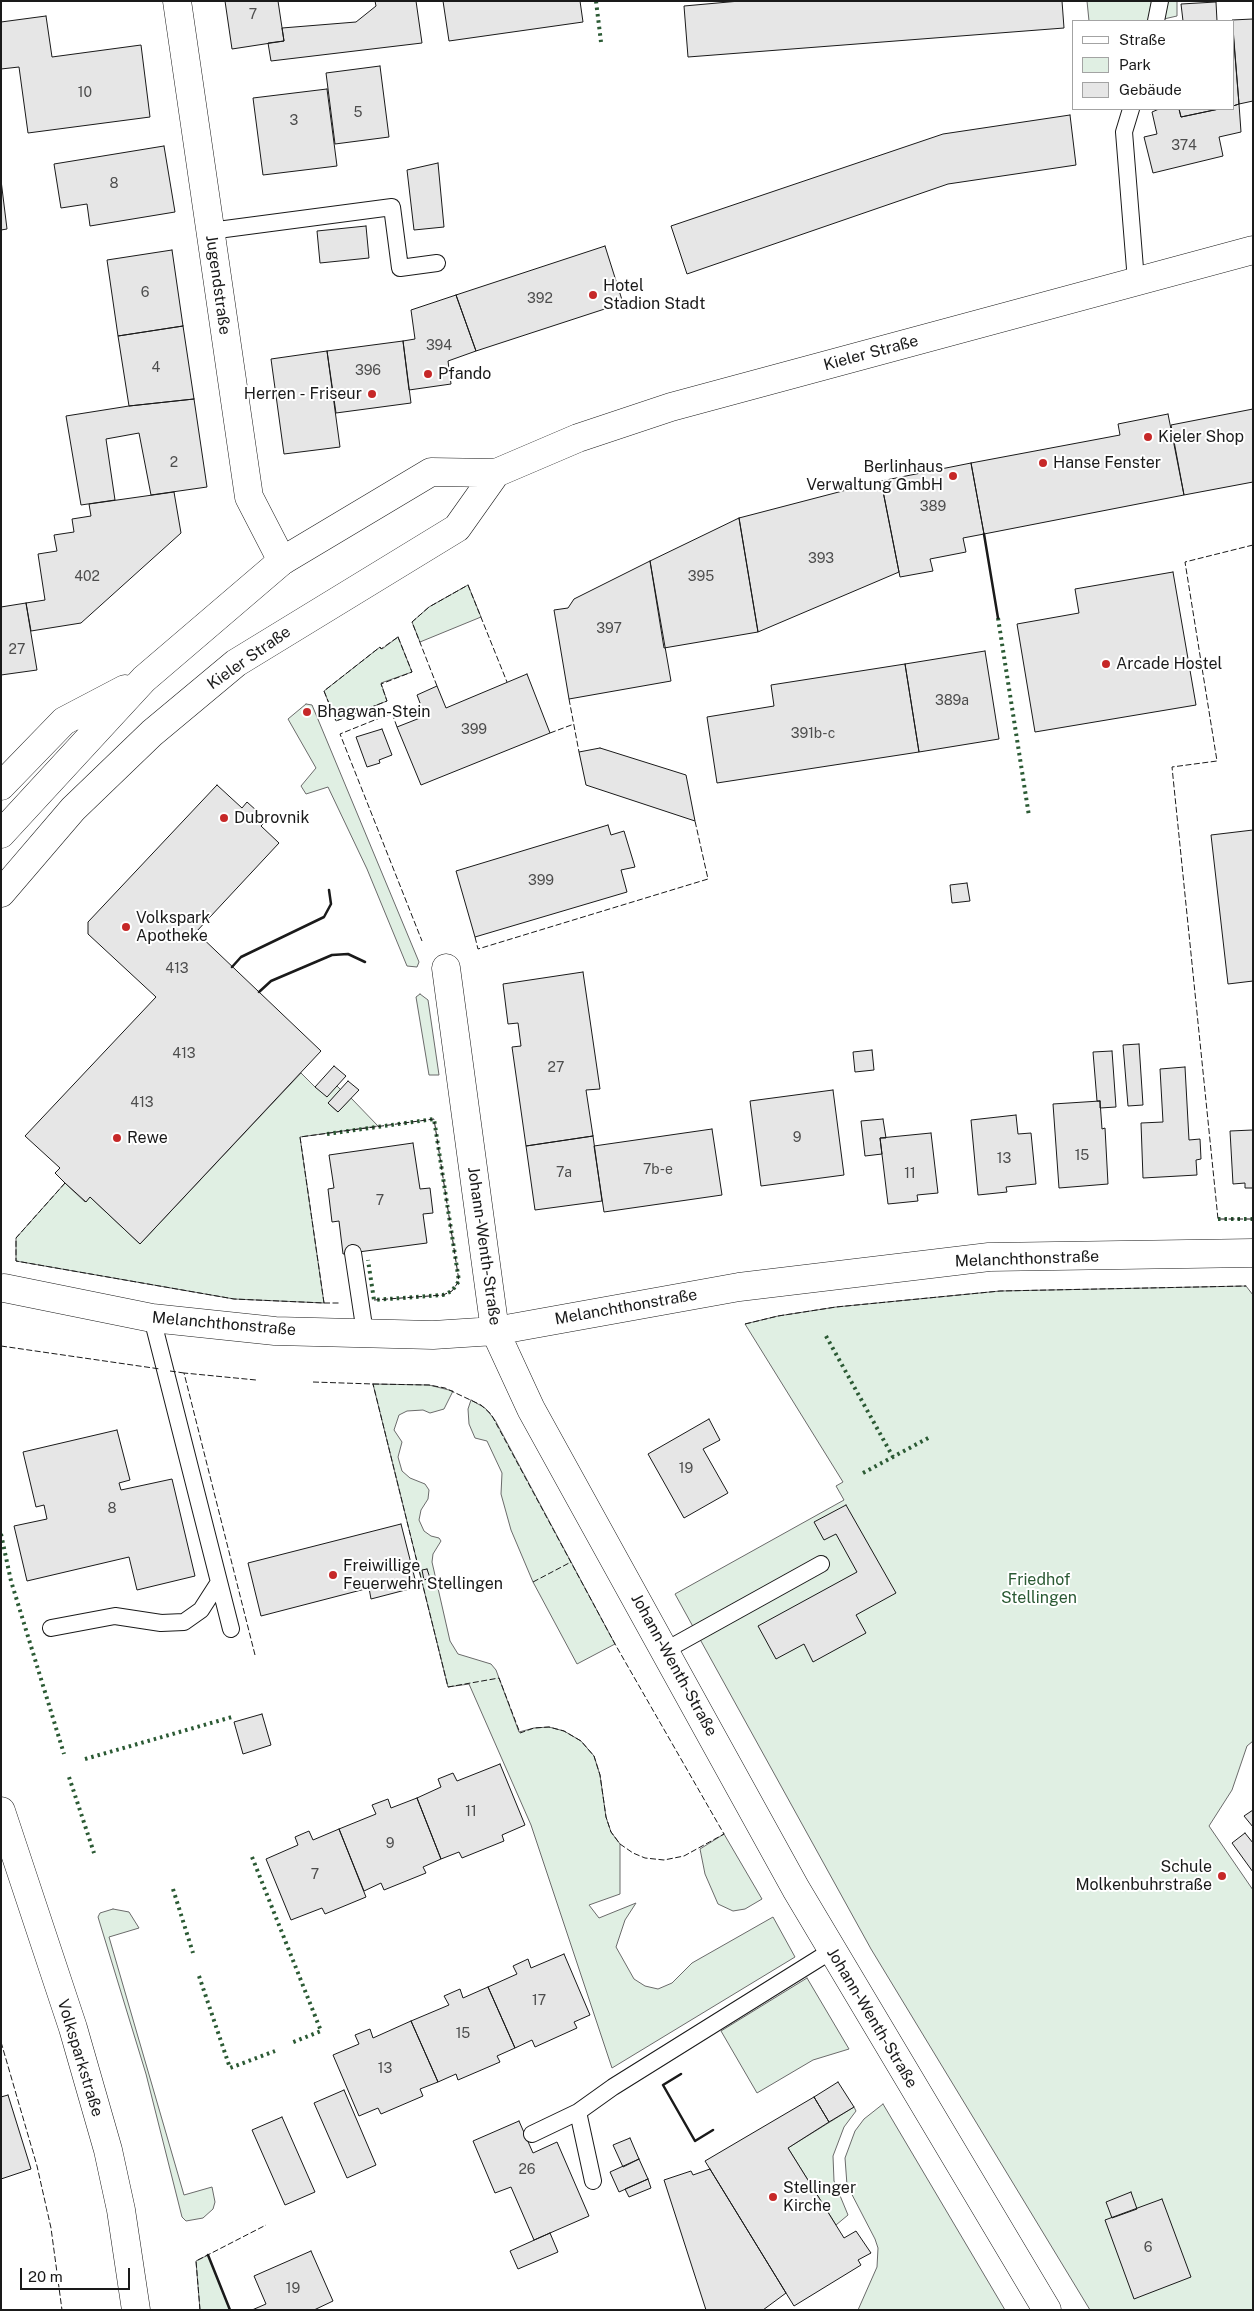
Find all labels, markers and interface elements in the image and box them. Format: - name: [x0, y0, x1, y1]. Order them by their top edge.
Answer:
- house number: 7: [249, 7, 257, 23]
- legend: [1072, 20, 1234, 110]
- text: Straße: [1119, 31, 1166, 48]
- text: Park: [1119, 56, 1151, 73]
- text: Gebäude: [1119, 81, 1182, 98]
- house number: 10: [78, 85, 92, 101]
- house number: 5: [354, 105, 362, 121]
- house number: 3: [290, 113, 298, 129]
- house number: 374: [1171, 138, 1197, 154]
- house number: 8: [109, 176, 119, 192]
- street label: Jugendstraße: [202, 234, 234, 336]
- place label: Hotel Stadion Stadt: [603, 276, 705, 314]
- house number: 6: [141, 285, 149, 301]
- marker: Hotel Stadion Stadt: [587, 289, 599, 301]
- house number: 392: [527, 291, 553, 307]
- street label: Kieler Straße: [821, 331, 921, 375]
- house number: 394: [426, 338, 452, 354]
- house number: 4: [152, 360, 160, 376]
- house number: 396: [355, 363, 381, 379]
- place label: Pfando: [438, 364, 491, 384]
- marker: Pfando: [422, 368, 434, 380]
- place label: Herren - Friseur: [244, 384, 362, 404]
- marker: Herren - Friseur: [366, 388, 378, 400]
- place label: Kieler Shop: [1158, 427, 1244, 447]
- marker: Kieler Shop: [1142, 431, 1154, 443]
- place label: Hanse Fenster: [1053, 453, 1161, 473]
- house number: 2: [170, 455, 178, 471]
- place label: Berlinhaus Verwaltung GmbH: [806, 457, 943, 495]
- marker: Hanse Fenster: [1037, 457, 1049, 469]
- marker: Berlinhaus Verwaltung GmbH: [947, 470, 959, 482]
- house number: 389: [920, 499, 946, 515]
- house number: 393: [808, 551, 834, 567]
- house number: 402: [74, 569, 100, 585]
- house number: 395: [688, 569, 714, 585]
- house number: 397: [596, 621, 622, 637]
- street label: Kieler Straße: [204, 622, 294, 694]
- house number: 27: [9, 642, 25, 658]
- place label: Arcade Hostel: [1116, 654, 1222, 674]
- marker: Arcade Hostel: [1100, 658, 1112, 670]
- house number: 389a: [935, 693, 969, 709]
- place label: Bhagwan-Stein: [317, 702, 431, 722]
- marker: Bhagwan-Stein: [301, 706, 313, 718]
- house number: 399: [461, 722, 487, 738]
- house number: 391b-c: [791, 726, 835, 742]
- place label: Dubrovnik: [234, 808, 309, 828]
- marker: Dubrovnik: [218, 812, 230, 824]
- house number: 399: [528, 873, 554, 889]
- place label: Volkspark Apotheke: [136, 908, 210, 946]
- marker: Volkspark Apotheke: [120, 921, 132, 933]
- house number: 413: [165, 961, 189, 977]
- house number: 413: [172, 1046, 196, 1062]
- house number: 27: [548, 1060, 564, 1076]
- house number: 413: [130, 1095, 154, 1111]
- place label: Rewe: [127, 1128, 168, 1148]
- house number: 9: [793, 1130, 801, 1146]
- marker: Rewe: [111, 1132, 123, 1144]
- house number: 15: [1075, 1148, 1089, 1164]
- house number: 13: [997, 1151, 1011, 1167]
- house number: 7b-e: [643, 1162, 673, 1178]
- street label: Johann-Wenth-Straße: [463, 1165, 505, 1327]
- house number: 7a: [556, 1165, 572, 1181]
- house number: 11: [904, 1166, 916, 1182]
- house number: 7: [376, 1193, 384, 1209]
- street label: Melanchthonstraße: [954, 1247, 1100, 1271]
- street label: Melanchthonstraße: [553, 1285, 699, 1329]
- street label: Melanchthonstraße: [151, 1308, 297, 1340]
- house number: 19: [679, 1461, 693, 1477]
- house number: 8: [107, 1501, 117, 1517]
- place label: Freiwillige Feuerwehr Stellingen: [343, 1556, 503, 1594]
- marker: Freiwillige Feuerwehr Stellingen: [327, 1569, 339, 1581]
- park label: Friedhof Stellingen: [1001, 1570, 1077, 1608]
- street label: Johann-Wenth-Straße: [627, 1590, 721, 1740]
- house number: 11: [465, 1804, 477, 1820]
- house number: 9: [386, 1836, 394, 1852]
- place label: Schule Molkenbuhrstraße: [1075, 1857, 1212, 1895]
- house number: 7: [311, 1867, 319, 1883]
- marker: Schule Molkenbuhrstraße: [1216, 1870, 1228, 1882]
- street label: Johann-Wenth-Straße: [823, 1944, 921, 2092]
- house number: 17: [532, 1993, 546, 2009]
- street label: Volksparkstraße: [53, 1997, 107, 2119]
- house number: 15: [456, 2026, 470, 2042]
- house number: 13: [378, 2061, 392, 2077]
- house number: 26: [518, 2162, 536, 2178]
- place label: Stellinger Kirche: [783, 2178, 856, 2216]
- marker: Stellinger Kirche: [767, 2191, 779, 2203]
- house number: 6: [1144, 2240, 1152, 2256]
- scale bar: [22, 2258, 132, 2290]
- text: 20 m: [28, 2268, 63, 2285]
- house number: 19: [286, 2281, 300, 2297]

